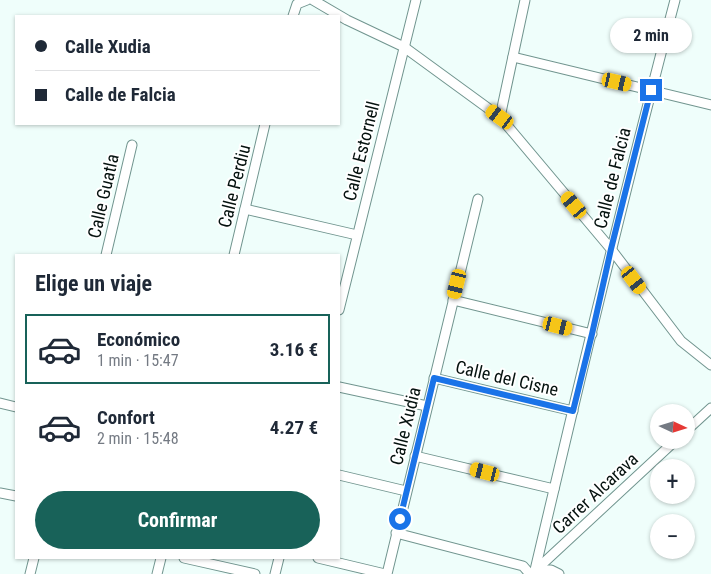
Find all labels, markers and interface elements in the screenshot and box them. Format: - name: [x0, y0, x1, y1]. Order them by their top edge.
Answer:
- callout: 2 min: [610, 18, 692, 52]
- text: 2 min: [633, 26, 669, 45]
- text: Calle Xudia: [65, 35, 151, 58]
- car: [600, 71, 633, 93]
- route end: [640, 79, 662, 101]
- text: Calle de Falcia: [65, 83, 176, 106]
- street label: Calle Estornell: [338, 99, 384, 203]
- car: [483, 102, 516, 132]
- street label: Calle de Falcia: [589, 125, 635, 231]
- street label: Calle Perdiu: [214, 142, 254, 230]
- street label: Calle Guatla: [83, 152, 123, 240]
- car: [558, 189, 589, 221]
- car: [618, 264, 649, 296]
- car: [446, 268, 467, 300]
- text: Elige un viaje: [35, 271, 152, 296]
- car: [541, 315, 574, 337]
- icon: car: [37, 327, 82, 372]
- text: Económico: [97, 328, 180, 351]
- text: 3.16 €: [270, 338, 318, 361]
- text: 1 min · 15:47: [97, 351, 179, 370]
- street label: Calle del Cisne: [453, 356, 561, 400]
- street label: Calle Xudia: [385, 385, 425, 467]
- north arrow: [650, 404, 695, 449]
- map controls: [650, 404, 695, 559]
- icon: car: [37, 405, 82, 450]
- text: Confort: [97, 406, 155, 429]
- text: 4.27 €: [270, 416, 318, 439]
- text: 2 min · 15:48: [97, 429, 179, 448]
- street label: Carrer Alcarava: [548, 448, 642, 538]
- button: +: [650, 459, 695, 504]
- car: [468, 461, 501, 483]
- button: Confirmar: [35, 491, 320, 549]
- route start: [389, 508, 411, 530]
- button: −: [650, 514, 695, 559]

